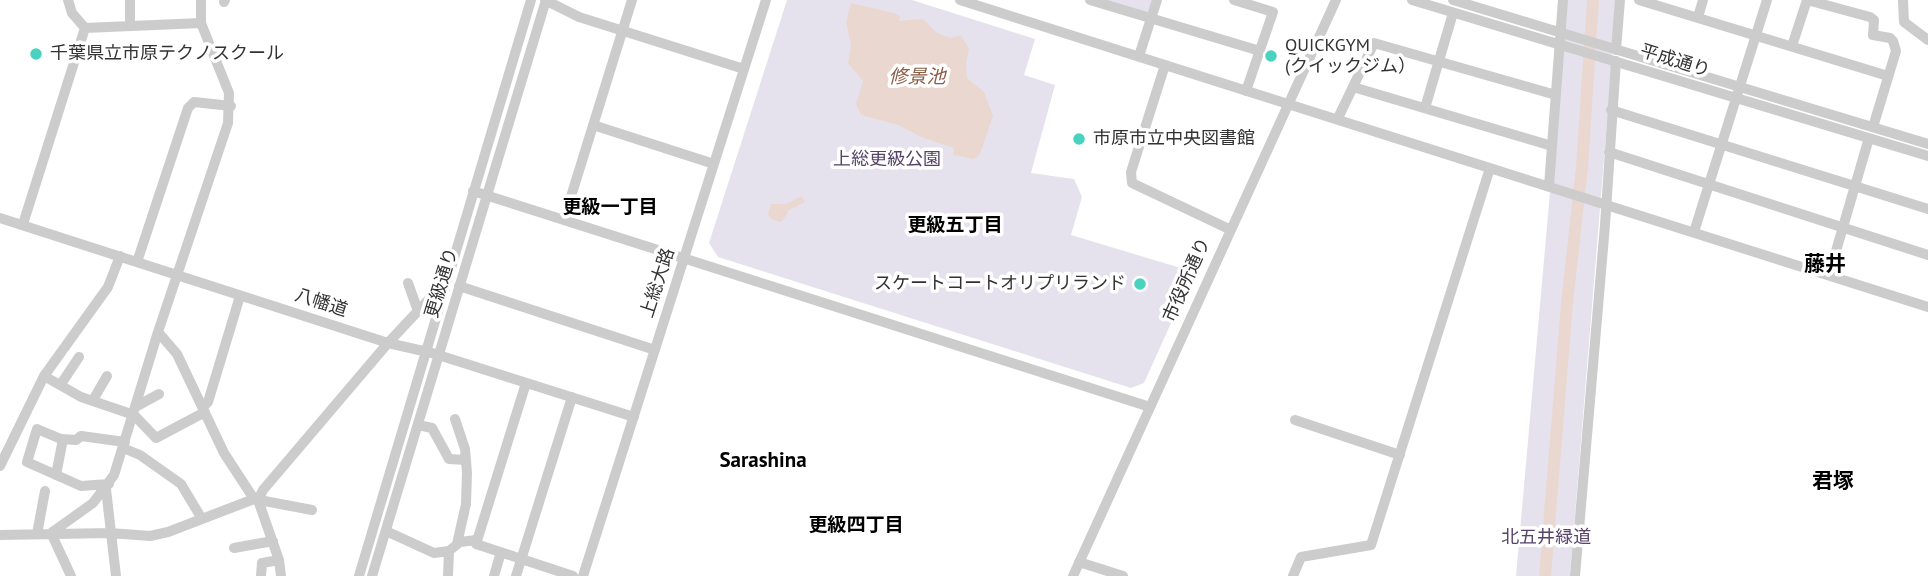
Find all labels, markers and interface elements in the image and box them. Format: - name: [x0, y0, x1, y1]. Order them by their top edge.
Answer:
- place label: QUICKGYM (クイックジム）: [1285, 35, 1416, 78]
- street label: 平成通り: [1637, 40, 1713, 82]
- place label: 千葉県立市原テクノスクール: [50, 43, 284, 65]
- marker: 千葉県立市原テクノスクール: [28, 46, 44, 62]
- marker: QUICKGYM (クイックジム）: [1263, 48, 1279, 64]
- water label: 修景池: [889, 67, 945, 89]
- place label: 市原市立中央図書館: [1093, 128, 1255, 150]
- marker: 市原市立中央図書館: [1071, 131, 1087, 147]
- park label: 上総更級公園: [833, 149, 941, 171]
- district label: 更級一丁目: [563, 197, 657, 219]
- district label: 更級五丁目: [908, 215, 1002, 237]
- street label: 市役所通り: [1159, 234, 1215, 326]
- street label: 更級通り: [421, 245, 463, 321]
- street label: 上総大路: [637, 245, 679, 321]
- district label: 藤井: [1804, 252, 1846, 278]
- place label: スケートコートオリプリランド: [874, 273, 1126, 295]
- marker: スケートコートオリプリランド: [1132, 276, 1148, 292]
- street label: 八幡道: [292, 284, 350, 322]
- district label: Sarashina: [719, 448, 807, 474]
- district label: 君塚: [1812, 469, 1854, 495]
- district label: 更級四丁目: [809, 515, 903, 537]
- park label: 北五井緑道: [1501, 527, 1591, 549]

